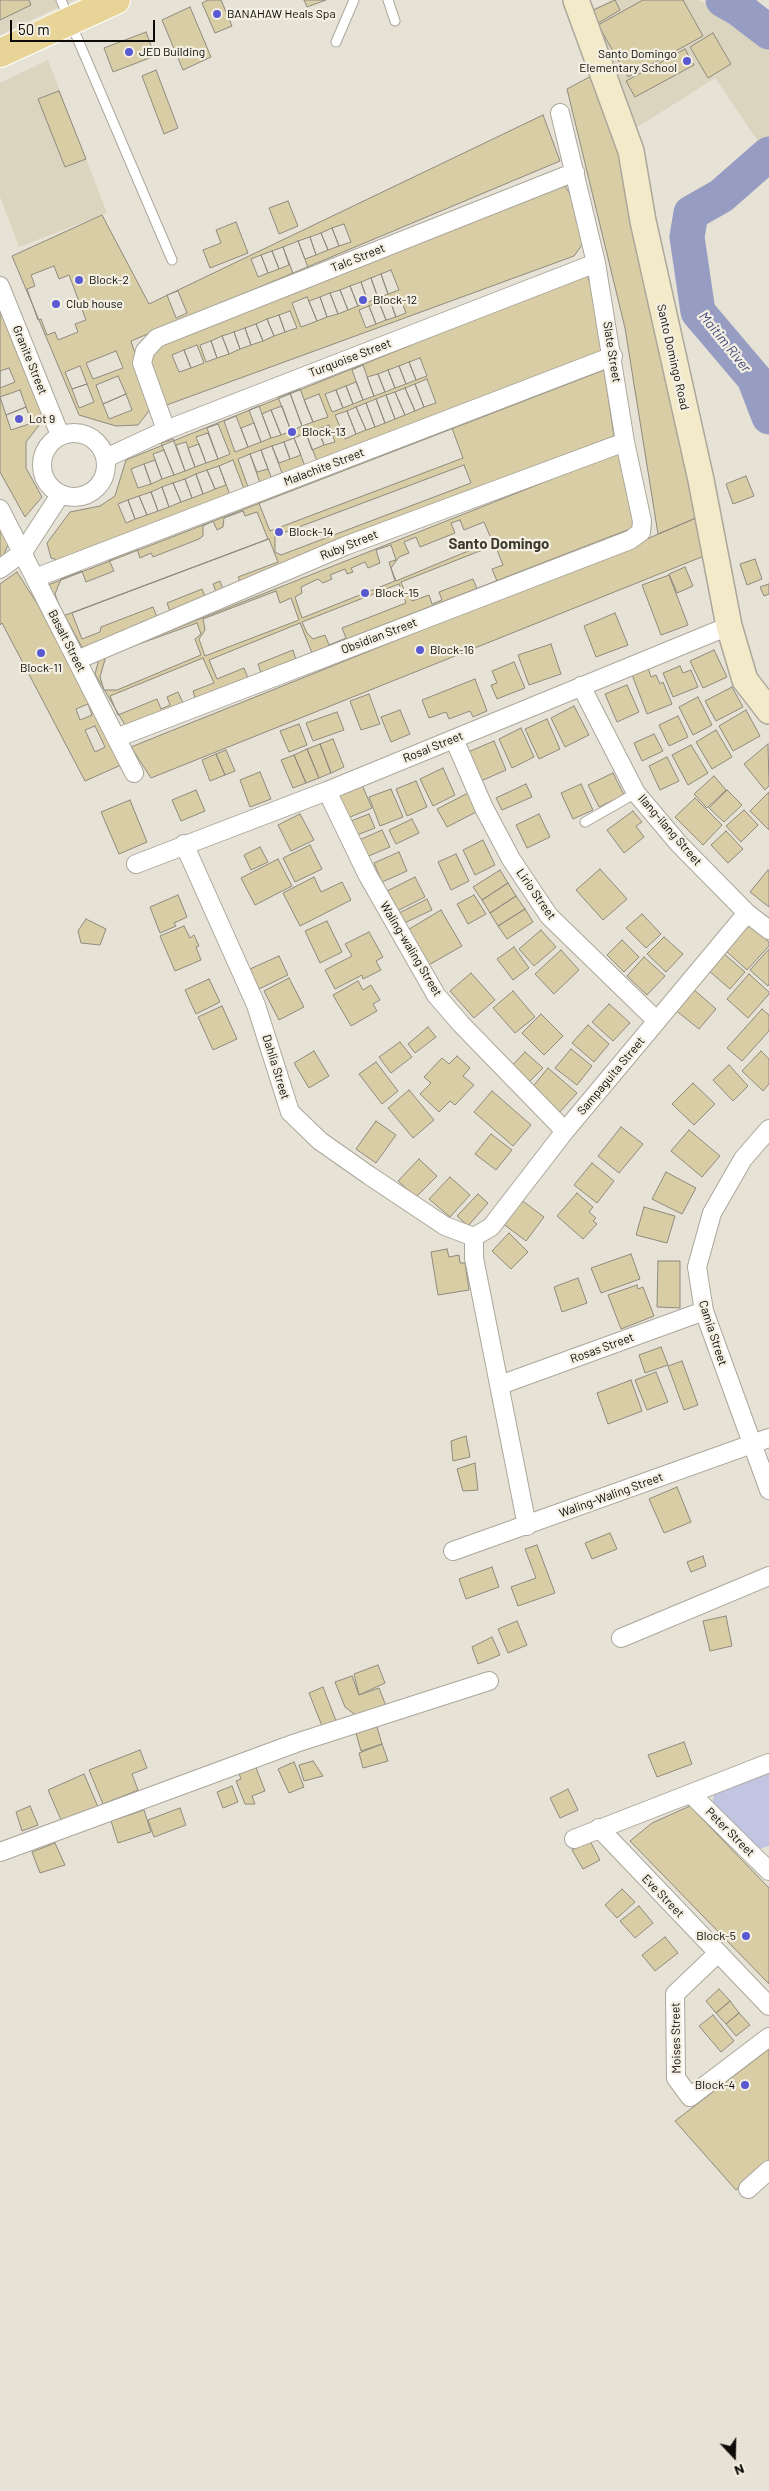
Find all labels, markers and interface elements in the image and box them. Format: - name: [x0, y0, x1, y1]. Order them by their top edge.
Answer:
- place label: BANAHAW Heals Spa: [227, 7, 336, 21]
- marker: BANAHAW Heals Spa: [211, 8, 223, 20]
- scale bar: [12, 10, 158, 42]
- text: 50 m: [18, 20, 50, 38]
- place label: JED Building: [139, 45, 205, 59]
- marker: JED Building: [123, 46, 135, 58]
- place label: Santo Domingo Elementary School: [579, 47, 677, 75]
- marker: Santo Domingo Elementary School: [681, 55, 693, 67]
- street label: Talc Street: [329, 241, 387, 275]
- place label: Block-2: [89, 273, 129, 287]
- marker: Block-2: [73, 274, 85, 286]
- place label: Block-12: [373, 293, 417, 307]
- marker: Block-12: [357, 294, 369, 306]
- place label: Club house: [66, 297, 123, 311]
- marker: Club house: [50, 298, 62, 310]
- street label: Santo Domingo Road: [654, 303, 692, 411]
- water label: Maitim River: [695, 308, 755, 376]
- street label: Slate Street: [600, 320, 624, 384]
- street label: Granite Street: [10, 323, 50, 397]
- street label: Turquoise Street: [307, 336, 393, 380]
- place label: Lot 9: [29, 412, 55, 426]
- marker: Lot 9: [13, 413, 25, 425]
- place label: Block-13: [302, 425, 346, 439]
- marker: Block-13: [286, 426, 298, 438]
- street label: Malachite Street: [282, 445, 366, 489]
- place label: Block-14: [289, 525, 333, 539]
- marker: Block-14: [273, 526, 285, 538]
- street label: Ruby Street: [318, 527, 380, 563]
- district label: Santo Domingo: [449, 535, 549, 553]
- place label: Block-15: [375, 586, 419, 600]
- marker: Block-15: [359, 587, 371, 599]
- street label: Basalt Street: [45, 608, 89, 674]
- street label: Obsidian Street: [339, 615, 419, 657]
- place label: Block-16: [430, 643, 474, 657]
- marker: Block-16: [414, 644, 426, 656]
- marker: Block-11: [35, 647, 47, 659]
- place label: Block-11: [20, 661, 62, 675]
- street label: Rosal Street: [401, 728, 465, 766]
- street label: Ilang-ilang Street: [635, 791, 705, 869]
- street label: Lirio Street: [513, 866, 559, 922]
- street label: Waling-waling Street: [377, 899, 445, 999]
- street label: Dahlia Street: [259, 1033, 293, 1101]
- street label: Sampaguita Street: [574, 1034, 648, 1118]
- street label: Camia Street: [696, 1299, 730, 1367]
- street label: Rosas Street: [568, 1330, 636, 1366]
- street label: Waling-Waling Street: [557, 1470, 665, 1520]
- street label: Peter Street: [703, 1805, 757, 1859]
- street label: Eve Street: [639, 1871, 687, 1921]
- place label: Block-5: [696, 1929, 736, 1943]
- marker: Block-5: [740, 1930, 752, 1942]
- street label: Moises Street: [668, 2002, 684, 2074]
- place label: Block-4: [695, 2078, 735, 2092]
- marker: Block-4: [739, 2079, 751, 2091]
- north arrow: [709, 2431, 759, 2481]
- text: N: [732, 2461, 747, 2480]

